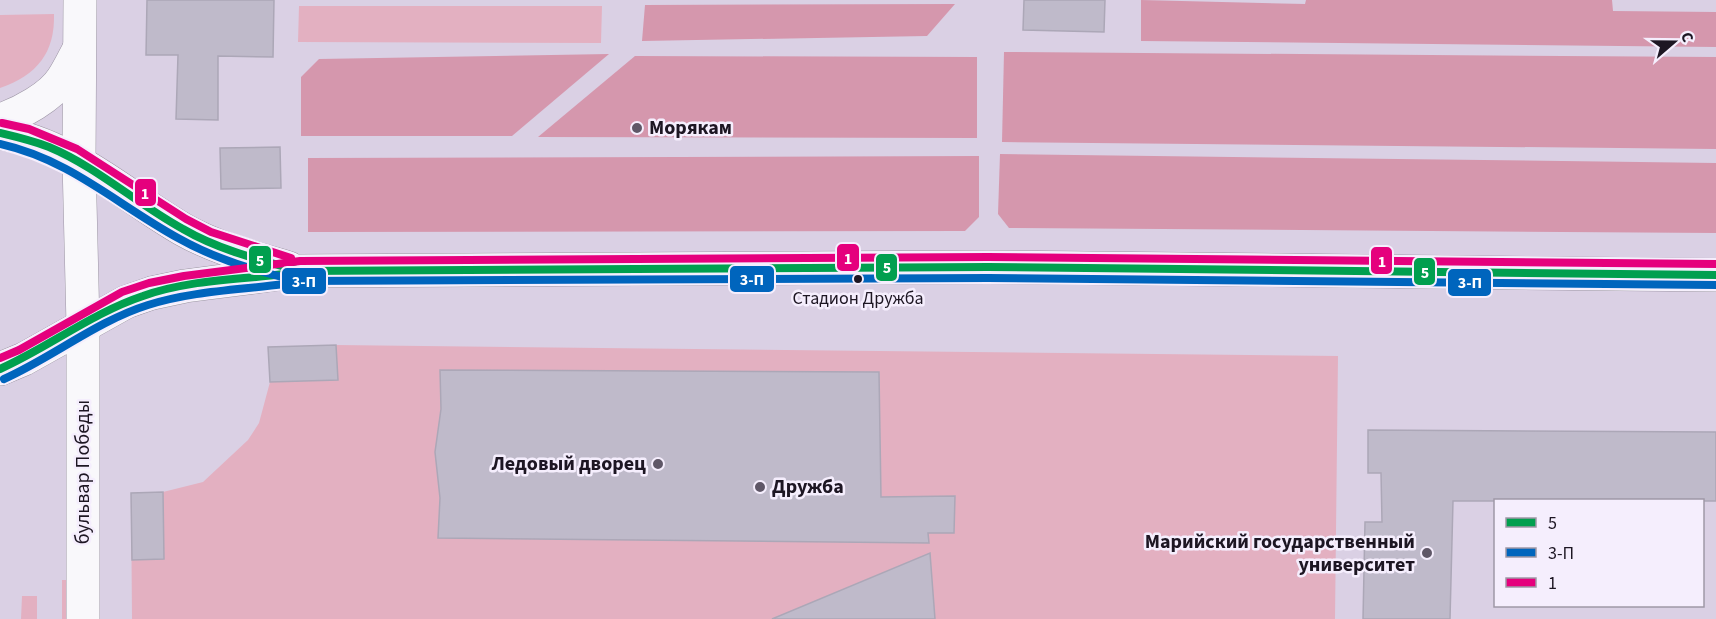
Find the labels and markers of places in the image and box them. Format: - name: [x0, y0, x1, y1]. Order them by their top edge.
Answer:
- place label: Морякам: [649, 114, 732, 142]
- marker: Морякам: [630, 121, 644, 135]
- marker: Стадион Дружба: [852, 273, 864, 285]
- place label: Стадион Дружба: [793, 286, 923, 311]
- place label: Ледовый дворец: [491, 450, 646, 478]
- marker: Ледовый дворец: [651, 457, 665, 471]
- place label: Дружба: [772, 473, 844, 501]
- marker: Дружба: [753, 480, 767, 494]
- place label: Марийский государственный университет: [1145, 528, 1415, 579]
- marker: Марийский государственный университет: [1420, 546, 1434, 560]

